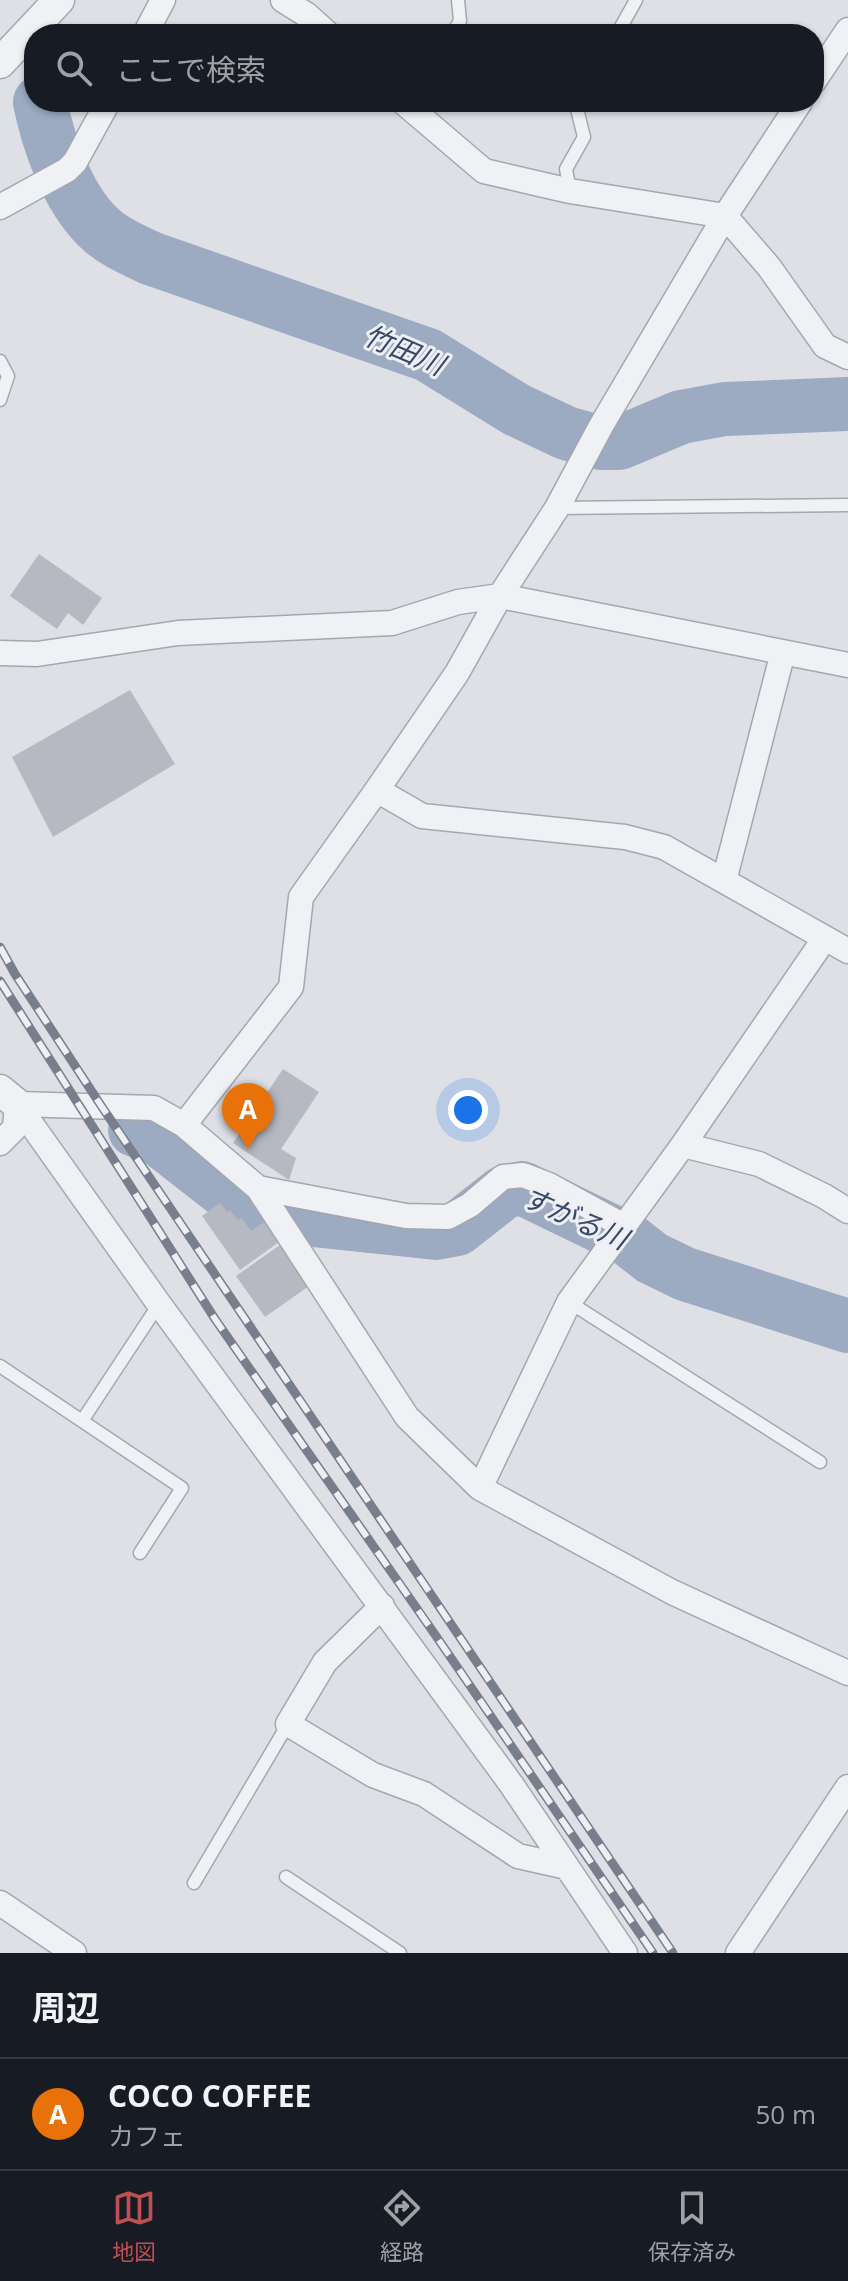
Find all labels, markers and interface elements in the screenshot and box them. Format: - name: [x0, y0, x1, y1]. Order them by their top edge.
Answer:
- search box: [24, 24, 824, 112]
- icon: search: [52, 46, 96, 90]
- text: ここで検索: [116, 49, 266, 90]
- water label: 竹田川: [358, 315, 453, 384]
- pin: A: [222, 1083, 274, 1149]
- your location: [448, 1090, 488, 1130]
- water label: すがる川: [517, 1177, 637, 1258]
- text: 周辺: [32, 1984, 100, 2030]
- text: COCO COFFEE: [108, 2075, 311, 2116]
- text: A: [49, 2096, 67, 2132]
- text: 50 m: [755, 2096, 816, 2132]
- text: カフェ: [108, 2118, 186, 2154]
- tab: 地図: [112, 2186, 156, 2266]
- tab: 経路: [380, 2186, 424, 2266]
- tab: 保存済み: [648, 2186, 736, 2266]

